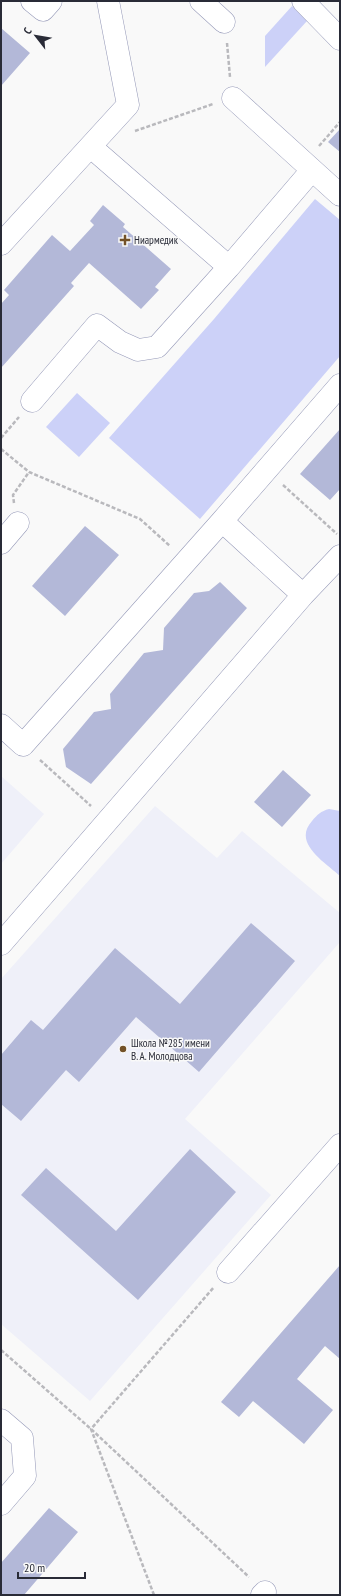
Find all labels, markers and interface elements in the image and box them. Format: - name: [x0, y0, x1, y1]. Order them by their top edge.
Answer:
- north arrow: [16, 16, 56, 56]
- text: С: [20, 25, 35, 37]
- place label: Ниармедик: [134, 233, 179, 247]
- marker: Ниармедик: [119, 234, 131, 246]
- place label: Школа №285 имени В. А. Молодцова: [131, 1036, 210, 1063]
- marker: Школа №285 имени В. А. Молодцова: [118, 1044, 128, 1054]
- scale bar: [18, 1554, 85, 1580]
- text: 20 m: [24, 1560, 45, 1575]

